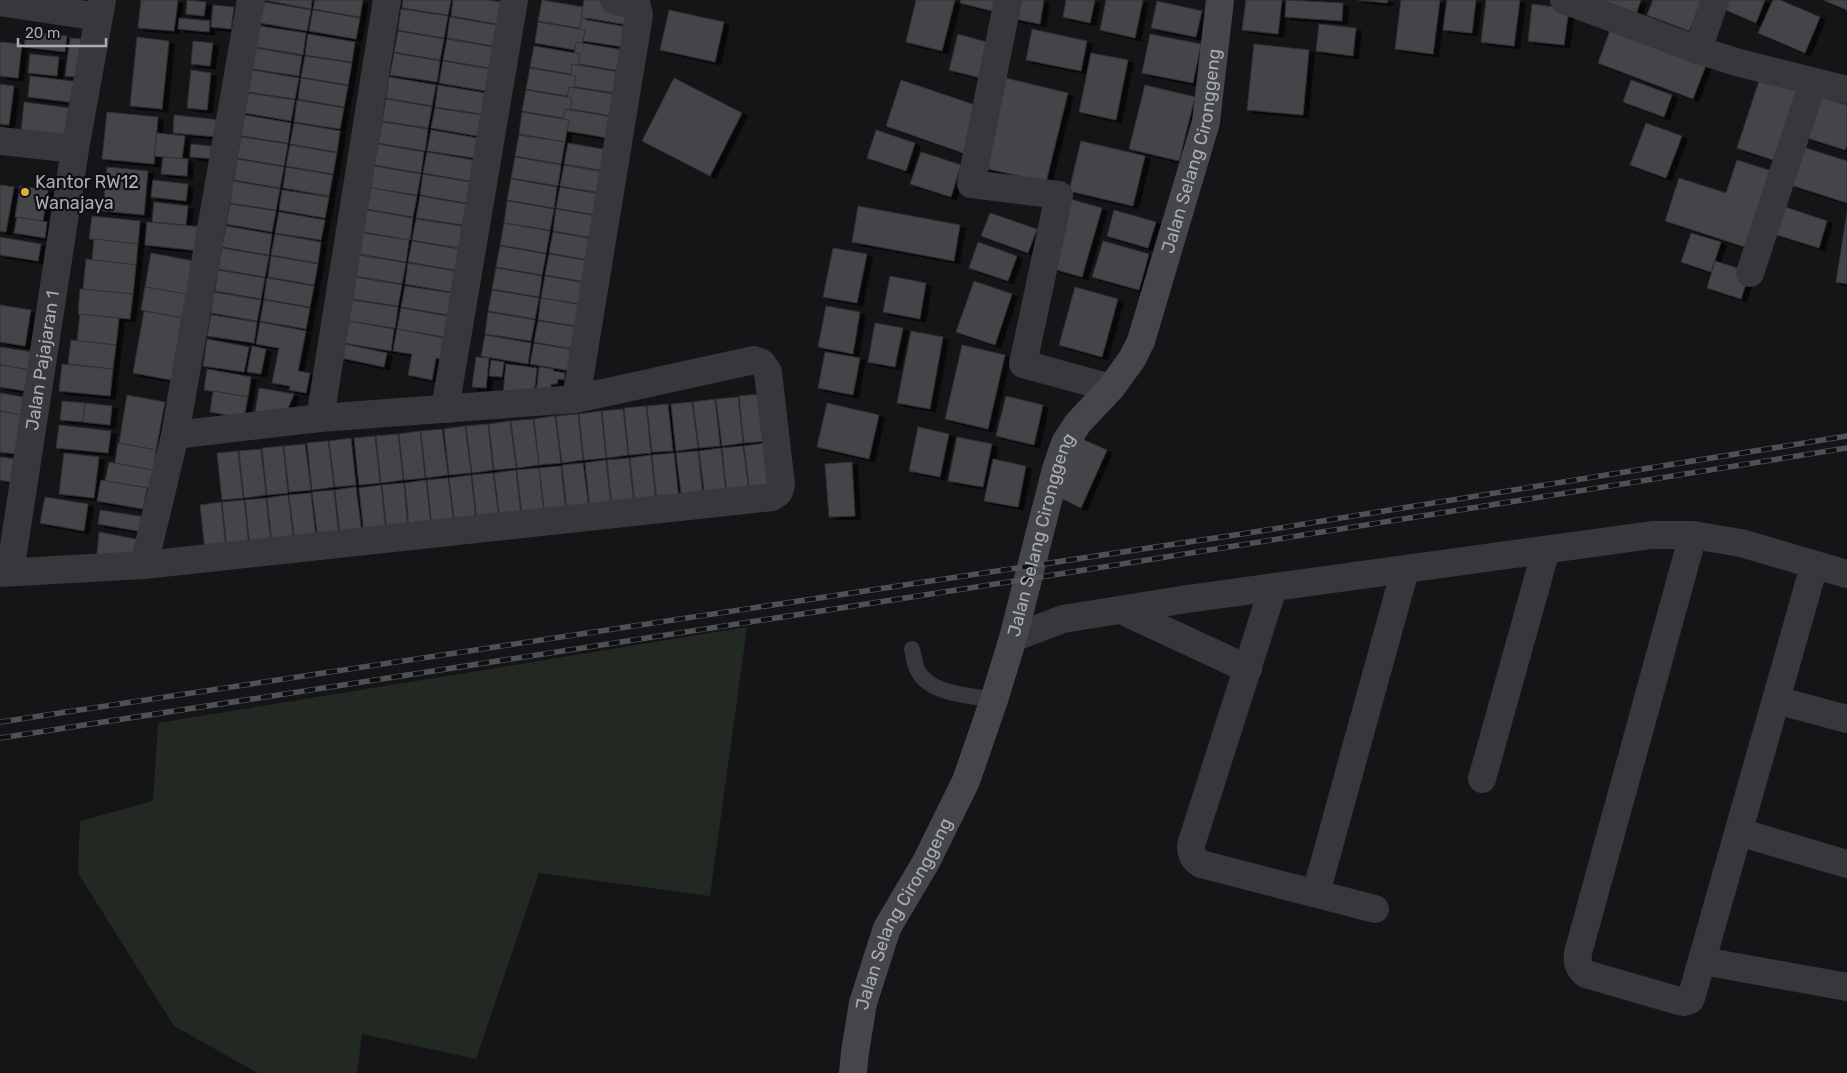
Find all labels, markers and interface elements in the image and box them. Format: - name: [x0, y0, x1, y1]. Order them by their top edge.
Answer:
- scale bar: [18, 15, 105, 47]
- text: 20 m: [25, 24, 60, 42]
- street label: Jalan Selang Cironggeng: [1157, 47, 1225, 256]
- place label: Kantor RW12 Wanajaya: [35, 171, 139, 214]
- marker: Kantor RW12 Wanajaya: [19, 186, 31, 198]
- street label: Jalan Pajajaran 1: [21, 289, 64, 432]
- street label: Jalan Selang Cironggeng: [1003, 428, 1080, 639]
- street label: Jalan Selang Cironggeng: [851, 814, 957, 1012]

